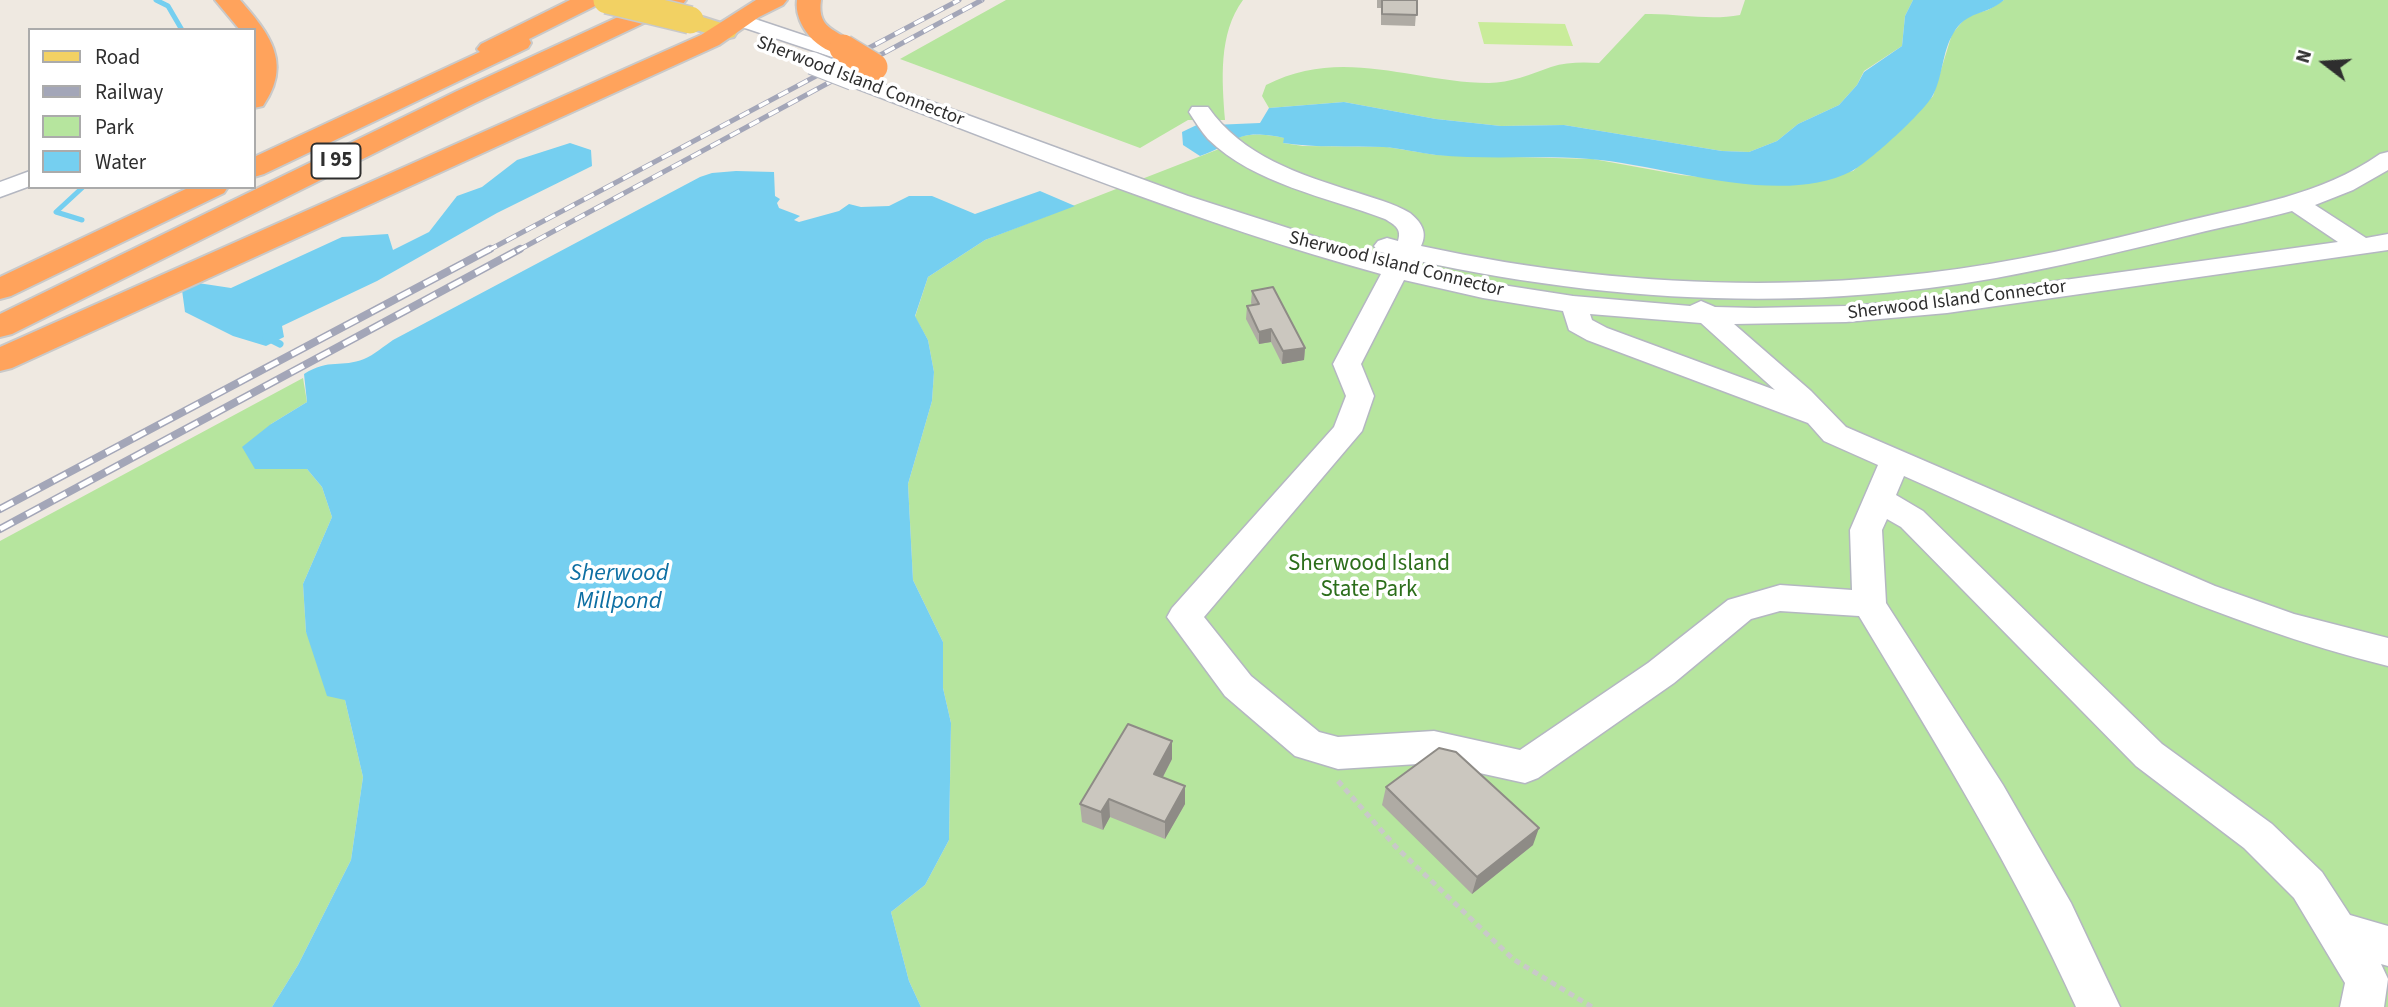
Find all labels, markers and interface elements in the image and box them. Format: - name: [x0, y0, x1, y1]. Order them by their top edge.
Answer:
- legend: [28, 28, 256, 189]
- north arrow: [2290, 28, 2360, 98]
- street label: Sherwood Island Connector: [753, 32, 967, 132]
- text: Road: [95, 42, 140, 72]
- text: N: [2290, 47, 2319, 67]
- text: Railway: [95, 77, 163, 107]
- text: Park: [95, 112, 134, 142]
- road number: I 95: [312, 144, 360, 178]
- text: Water: [95, 147, 146, 177]
- street label: Sherwood Island Connector: [1286, 227, 1506, 303]
- street label: Sherwood Island Connector: [1846, 276, 2068, 326]
- park label: Sherwood Island State Park: [1288, 551, 1450, 605]
- water label: Sherwood Millpond: [570, 561, 668, 617]

